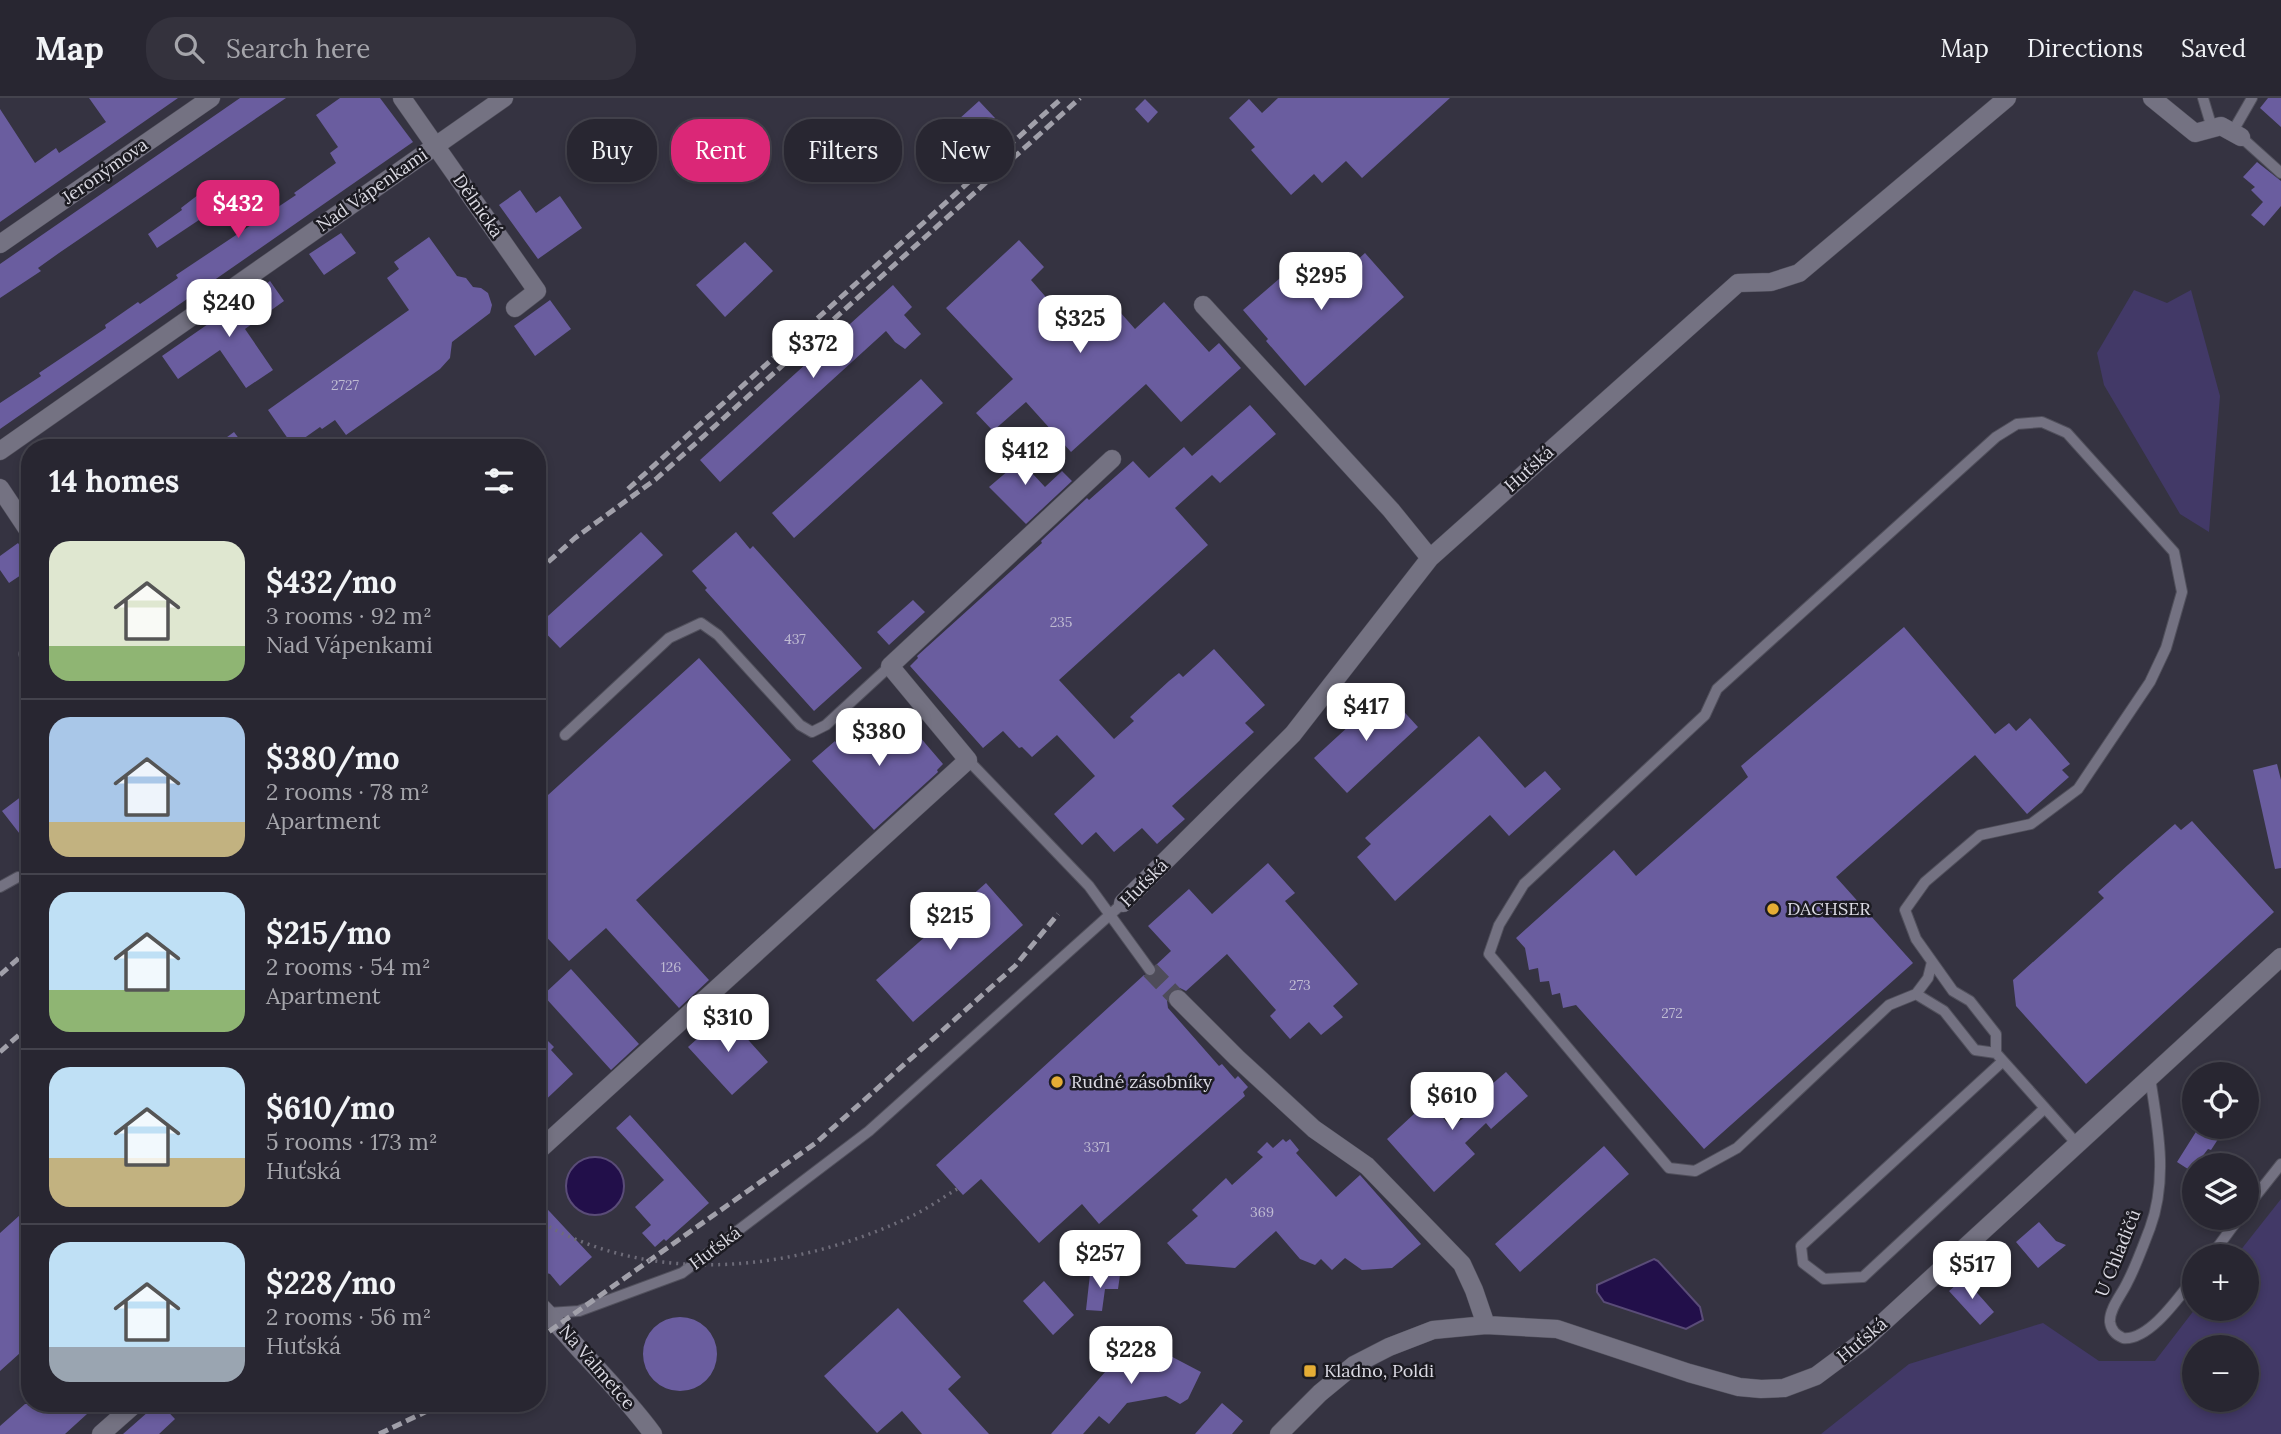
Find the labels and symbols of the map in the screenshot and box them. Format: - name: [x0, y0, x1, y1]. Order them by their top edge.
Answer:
- street label: Jeronýmova: [57, 133, 152, 209]
- street label: Nad Vápenkami: [312, 143, 432, 236]
- street label: Dělnická: [448, 169, 509, 242]
- pin: $432: [197, 180, 279, 240]
- pin: $295: [1280, 252, 1362, 312]
- pin: $240: [188, 280, 270, 339]
- pin: $325: [1039, 296, 1121, 355]
- pin: $372: [772, 320, 854, 380]
- house number: 2727: [331, 376, 360, 394]
- pin: $412: [984, 428, 1066, 487]
- street label: Huťská: [1499, 440, 1558, 497]
- house number: 235: [1050, 613, 1072, 631]
- house number: 437: [784, 630, 806, 648]
- pin: $417: [1325, 684, 1407, 743]
- pin: $380: [838, 708, 920, 768]
- street label: Huťská: [1115, 854, 1173, 912]
- pin: $215: [909, 892, 991, 952]
- place label: DACHSER: [1787, 897, 1871, 920]
- marker: DACHSER: [1765, 901, 1781, 917]
- house number: 126: [661, 958, 681, 976]
- house number: 273: [1289, 976, 1311, 994]
- pin: $310: [687, 995, 769, 1054]
- house number: 272: [1661, 1004, 1683, 1022]
- place label: Rudné zásobníky: [1071, 1070, 1213, 1093]
- pin: $610: [1411, 1072, 1493, 1132]
- marker: Rudné zásobníky: [1049, 1074, 1065, 1090]
- house number: 3371: [1084, 1138, 1110, 1156]
- house number: 369: [1250, 1203, 1274, 1221]
- street label: U Chladičů: [2090, 1206, 2146, 1300]
- street label: Huťská: [684, 1221, 745, 1274]
- pin: $257: [1059, 1230, 1141, 1290]
- pin: $517: [1931, 1242, 2013, 1301]
- street label: Huťská: [1832, 1312, 1892, 1367]
- street label: Na Valmetce: [554, 1319, 641, 1414]
- pin: $228: [1090, 1326, 1172, 1386]
- place label: Kladno, Poldi: [1324, 1359, 1434, 1382]
- marker: Kladno, Poldi: [1302, 1363, 1318, 1379]

